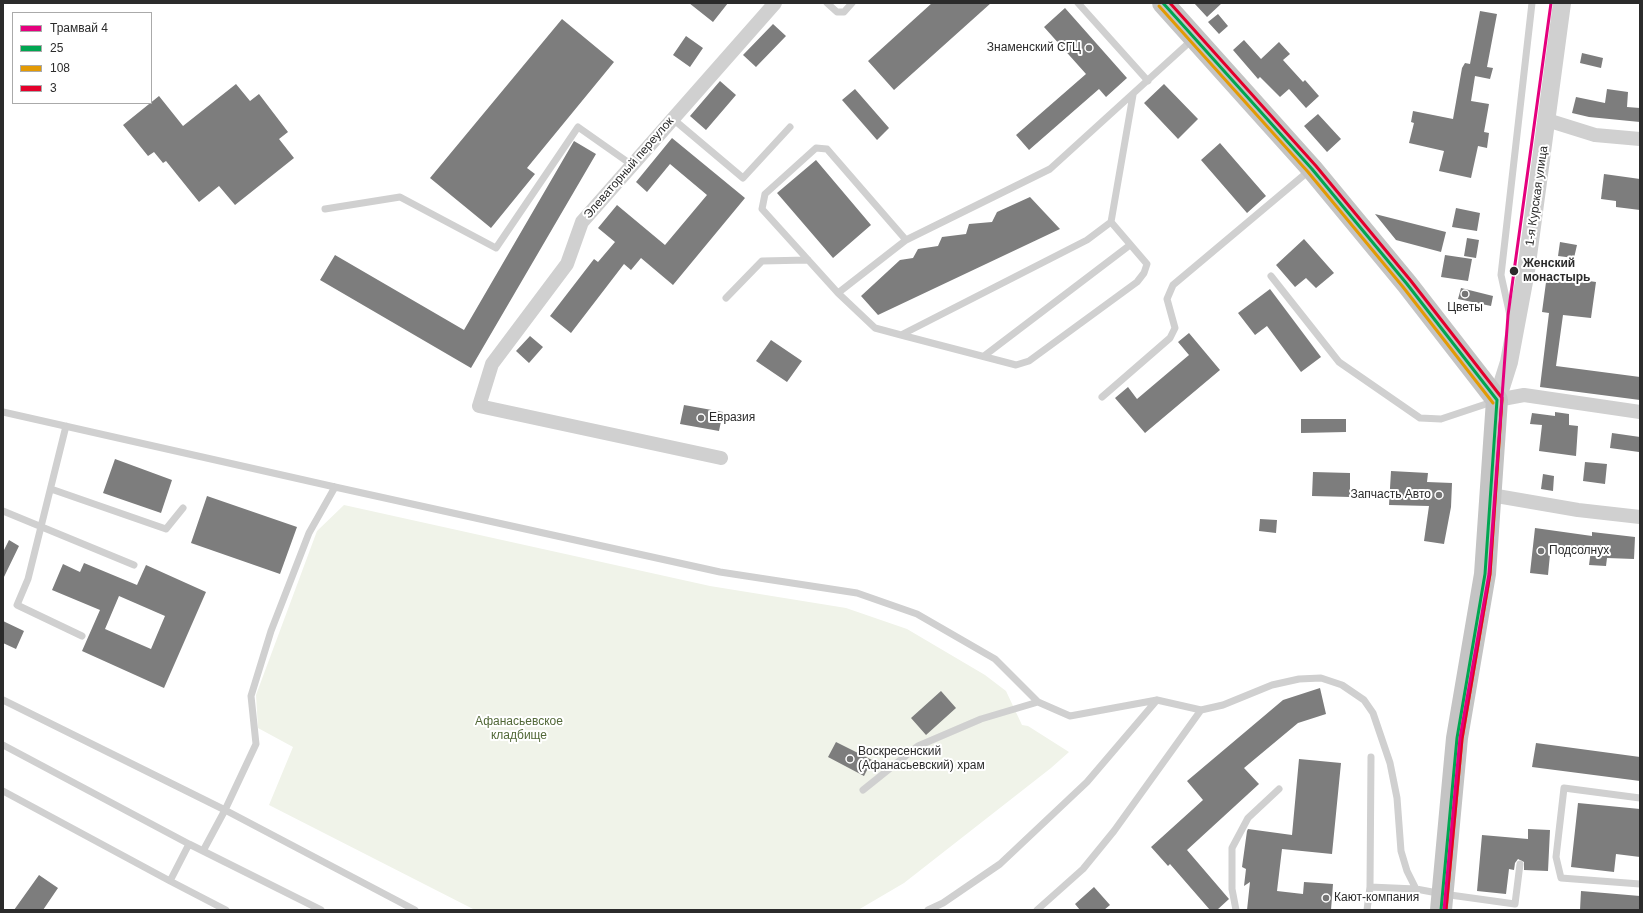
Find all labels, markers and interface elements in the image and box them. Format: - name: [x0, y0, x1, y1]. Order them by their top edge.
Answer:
- legend: [12, 12, 152, 104]
- text: Трамвай 4: [50, 21, 108, 35]
- text: 25: [50, 41, 63, 55]
- place label: Знаменский СГЦ: [987, 41, 1081, 55]
- marker: Знаменский СГЦ: [1084, 43, 1094, 53]
- text: 108: [50, 61, 70, 75]
- text: 3: [50, 81, 57, 95]
- street label: Элеваторный переулок: [581, 114, 677, 222]
- street label: 1-я Курская улица: [1523, 145, 1551, 247]
- place label: Женский монастырь: [1523, 257, 1590, 285]
- marker: Женский монастырь: [1508, 265, 1520, 277]
- marker: Цветы: [1460, 289, 1470, 299]
- place label: Цветы: [1447, 301, 1483, 315]
- place label: Евразия: [709, 411, 755, 425]
- marker: Евразия: [696, 413, 706, 423]
- place label: Запчасть Авто: [1350, 488, 1431, 502]
- marker: Запчасть Авто: [1434, 490, 1444, 500]
- place label: Подсолнух: [1549, 544, 1609, 558]
- marker: Подсолнух: [1536, 546, 1546, 556]
- park label: Афанасьевское кладбище: [475, 715, 563, 743]
- place label: Воскресенский (Афанасьевский) храм: [858, 745, 985, 773]
- marker: Воскресенский (Афанасьевский) храм: [845, 754, 855, 764]
- place label: Кают-компания: [1334, 891, 1419, 905]
- marker: Кают-компания: [1321, 893, 1331, 903]

